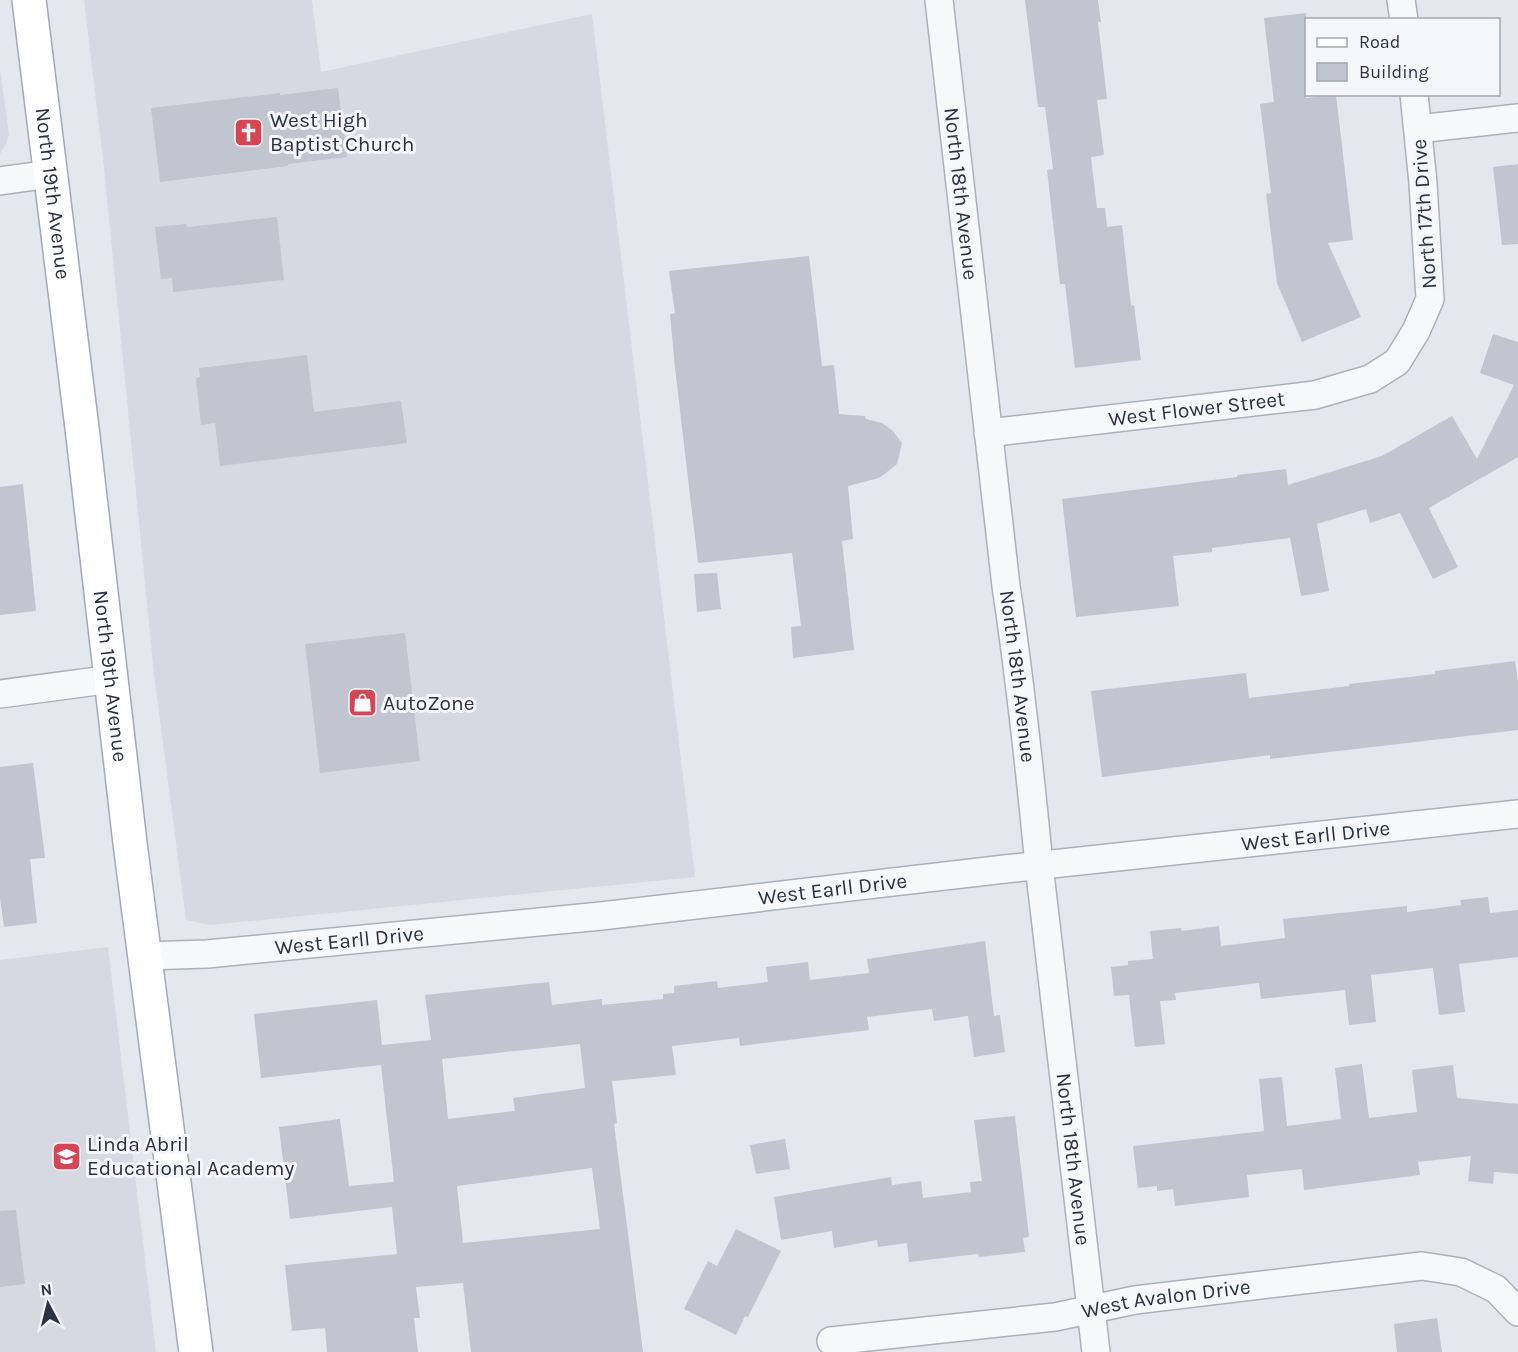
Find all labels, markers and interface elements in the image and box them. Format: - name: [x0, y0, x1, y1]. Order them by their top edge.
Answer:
- legend: [1305, 18, 1500, 96]
- text: Road: [1359, 31, 1400, 53]
- text: Building: [1359, 61, 1429, 83]
- street label: North 19th Avenue: [30, 106, 76, 281]
- street label: North 18th Avenue: [939, 106, 983, 281]
- place label: West High Baptist Church: [270, 108, 414, 156]
- church icon: West High Baptist Church: [233, 116, 265, 148]
- street label: North 17th Drive: [1407, 138, 1441, 290]
- street label: West Flower Street: [1107, 387, 1286, 431]
- street label: North 19th Avenue: [89, 589, 133, 763]
- street label: North 18th Avenue: [995, 589, 1040, 764]
- shop icon: AutoZone: [346, 687, 378, 719]
- place label: AutoZone: [383, 691, 475, 715]
- street label: West Earll Drive: [1240, 816, 1391, 856]
- street label: West Earll Drive: [757, 868, 908, 910]
- street label: West Earll Drive: [274, 921, 425, 959]
- street label: North 18th Avenue: [1051, 1072, 1095, 1247]
- place label: Linda Abril Educational Academy: [87, 1132, 294, 1180]
- school or university icon: Linda Abril Educational Academy: [50, 1140, 82, 1172]
- north arrow: [18, 1274, 78, 1334]
- street label: West Avalon Drive: [1079, 1274, 1252, 1323]
- text: N: [39, 1279, 53, 1300]

